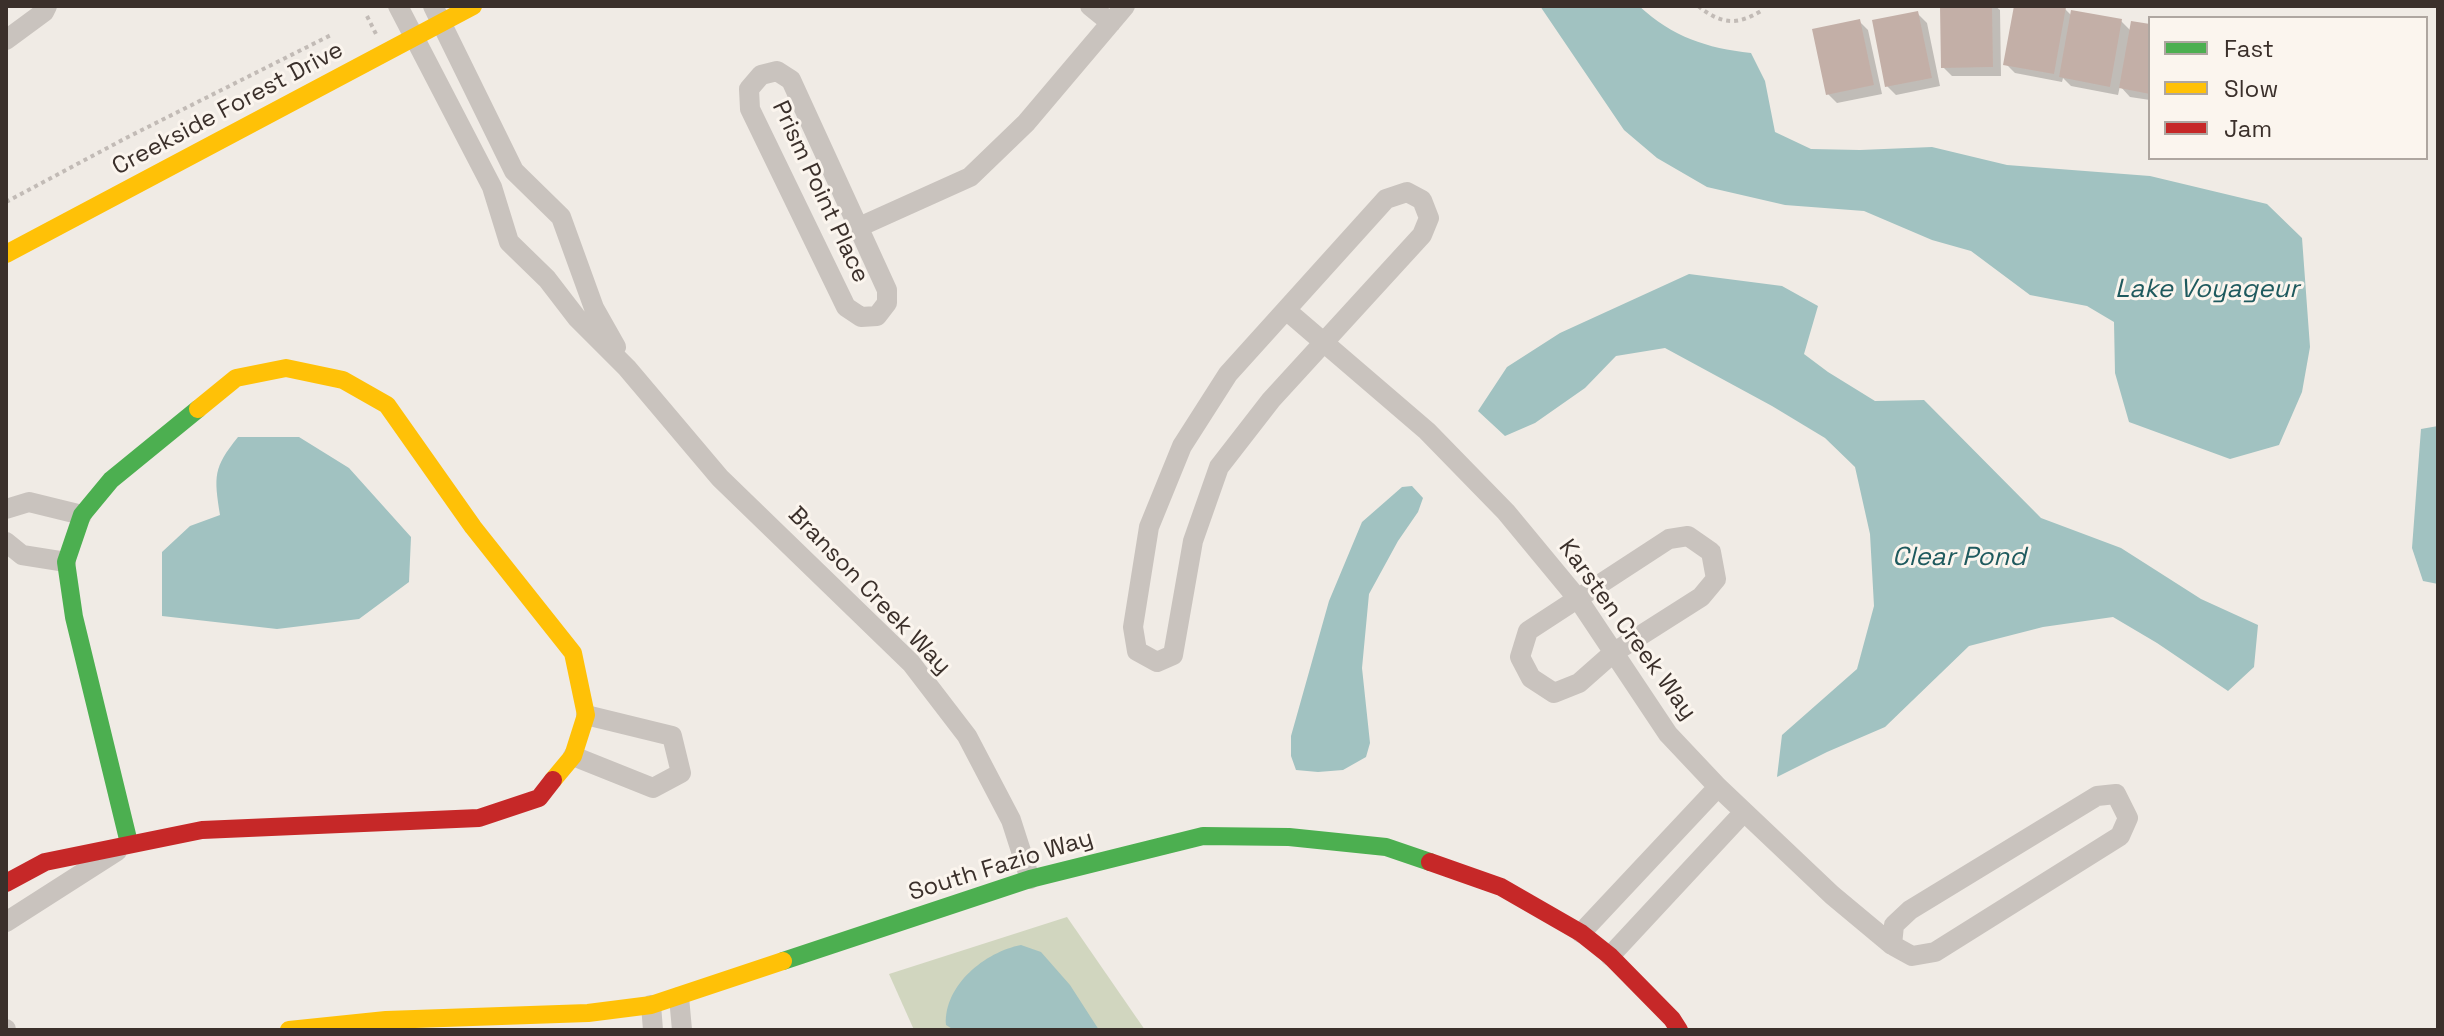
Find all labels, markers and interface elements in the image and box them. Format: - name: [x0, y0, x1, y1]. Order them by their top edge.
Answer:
- legend: [2148, 16, 2428, 160]
- text: Fast: [2224, 33, 2274, 64]
- street label: Creekside Forest Drive: [108, 36, 348, 182]
- text: Slow: [2224, 73, 2278, 104]
- street label: Prism Point Place: [765, 96, 875, 288]
- text: Jam: [2224, 113, 2272, 144]
- water label: Lake Voyageur: [2115, 274, 2299, 306]
- street label: Branson Creek Way: [782, 501, 956, 681]
- street label: Karsten Creek Way: [1552, 534, 1702, 726]
- water label: Clear Pond: [1892, 542, 2026, 574]
- street label: South Fazio Way: [905, 824, 1097, 908]

